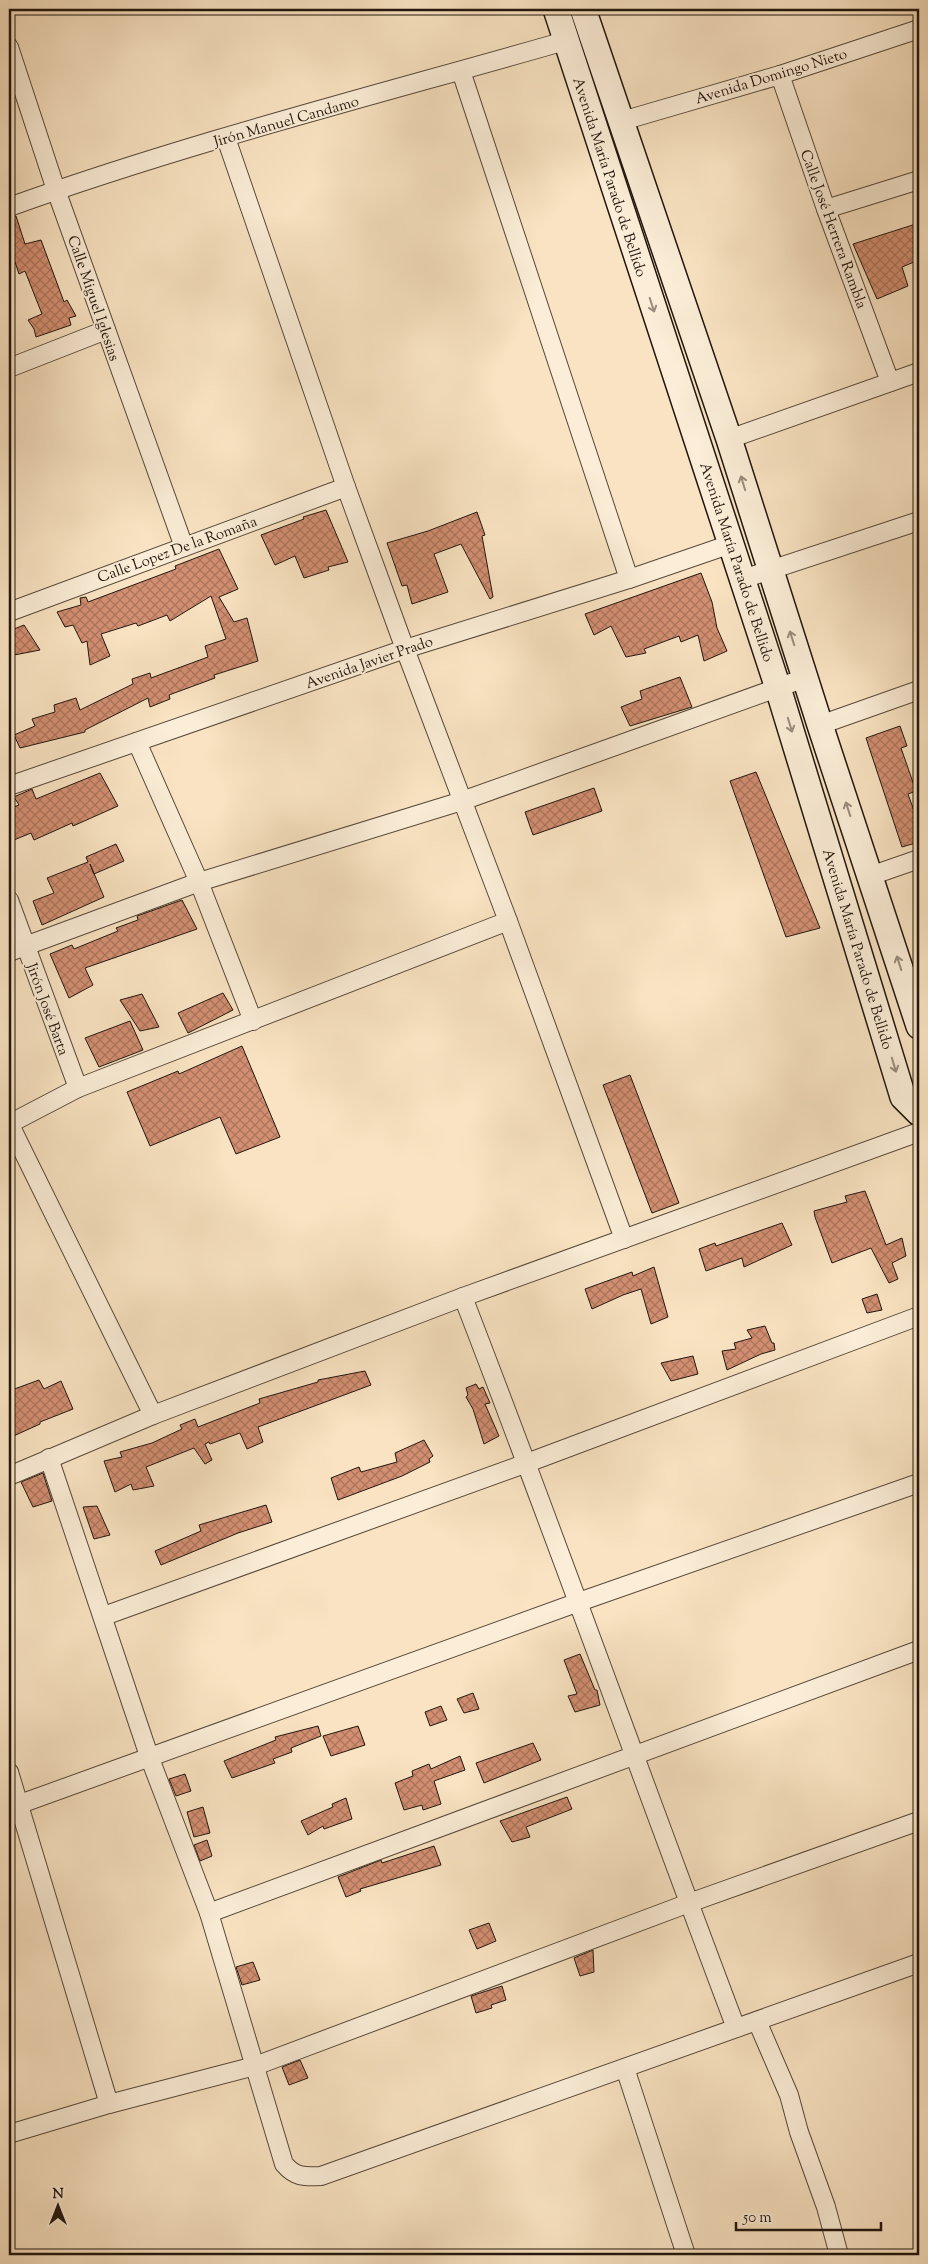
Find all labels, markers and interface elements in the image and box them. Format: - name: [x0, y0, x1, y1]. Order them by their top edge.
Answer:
- street label: Avenida Domingo Nieto: [693, 44, 850, 111]
- street label: Avenida María Parado de Bellido: [566, 75, 651, 280]
- street label: Jirón Manuel Candamo: [210, 92, 361, 154]
- street label: Calle José Herrera Rambla: [794, 147, 871, 312]
- street label: Calle Miguel Iglesias: [61, 233, 124, 364]
- one-way arrow: [648, 296, 657, 312]
- street label: Avenida María Parado de Bellido: [693, 460, 778, 665]
- one-way arrow: [737, 475, 747, 491]
- street label: Calle Lopez De la Romaña: [95, 512, 260, 589]
- one-way arrow: [786, 630, 796, 646]
- street label: Avenida Javier Prado: [303, 632, 436, 695]
- one-way arrow: [785, 717, 795, 733]
- one-way arrow: [842, 801, 852, 817]
- street label: Avenida María Parado de Bellido: [816, 846, 897, 1052]
- one-way arrow: [893, 956, 903, 972]
- street label: Jirón José Barta: [20, 959, 73, 1059]
- one-way arrow: [889, 1056, 899, 1072]
- north arrow: [32, 2182, 82, 2232]
- text: N: [52, 2185, 64, 2205]
- scale bar: [736, 2199, 880, 2231]
- text: 50 m: [742, 2208, 772, 2229]

